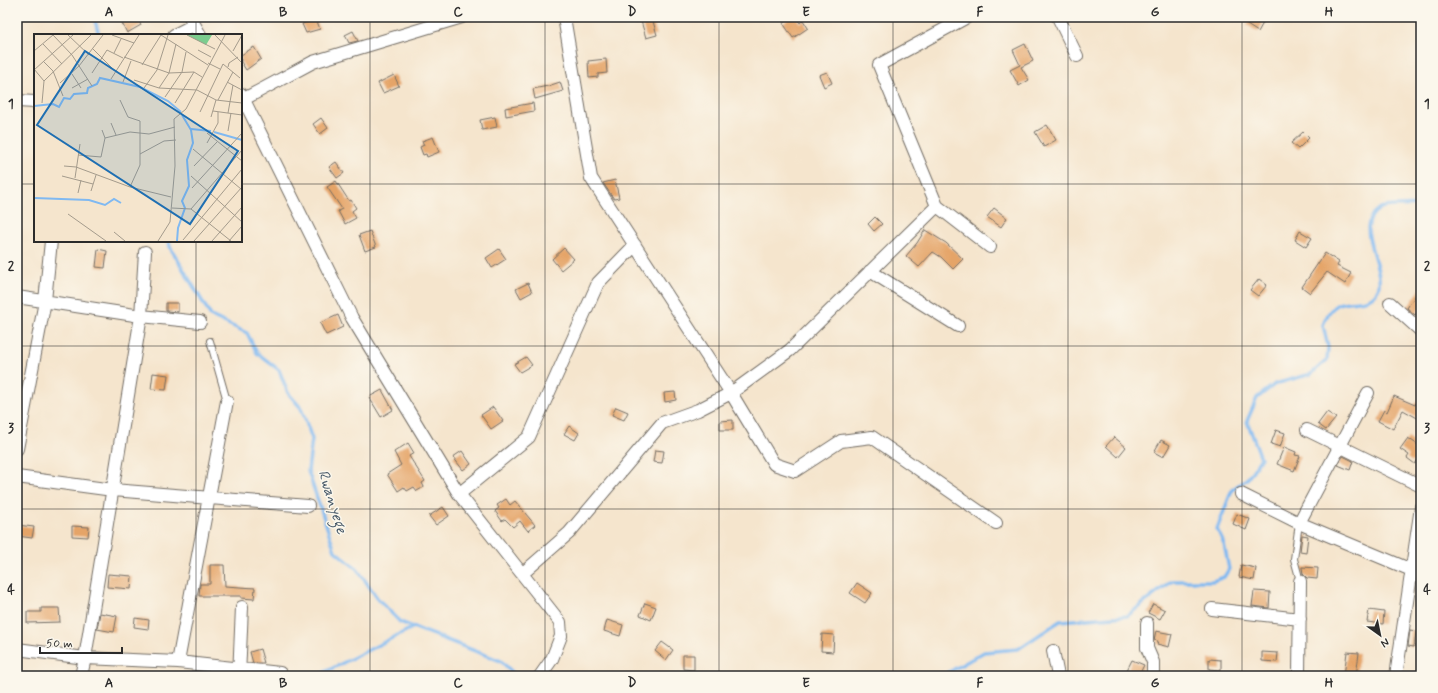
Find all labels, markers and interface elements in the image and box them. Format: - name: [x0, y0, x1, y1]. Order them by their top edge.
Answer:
- text: A: [105, 4, 113, 21]
- text: B: [279, 4, 288, 21]
- text: C: [453, 4, 463, 21]
- text: D: [628, 4, 637, 21]
- text: E: [802, 4, 810, 21]
- text: F: [977, 4, 984, 21]
- text: G: [1151, 4, 1160, 21]
- text: H: [1325, 4, 1334, 21]
- inset map: [34, 34, 242, 242]
- text: 1: [8, 96, 14, 113]
- text: 1: [1424, 96, 1430, 113]
- text: 2: [8, 258, 15, 275]
- text: 2: [1424, 258, 1431, 275]
- text: 3: [8, 420, 14, 437]
- text: 3: [1424, 420, 1430, 437]
- water label: Rwanyege: [311, 468, 351, 538]
- text: 4: [7, 582, 15, 599]
- text: 4: [1423, 582, 1431, 599]
- north arrow: [1360, 615, 1400, 655]
- scale bar: [40, 629, 122, 655]
- text: N: [1378, 635, 1392, 650]
- text: 50 m: [46, 636, 73, 652]
- text: A: [105, 675, 113, 692]
- text: B: [279, 675, 288, 692]
- text: C: [453, 675, 463, 692]
- text: D: [628, 675, 637, 692]
- text: E: [802, 675, 810, 692]
- text: F: [977, 675, 984, 692]
- text: G: [1151, 675, 1160, 692]
- text: H: [1325, 675, 1334, 692]

